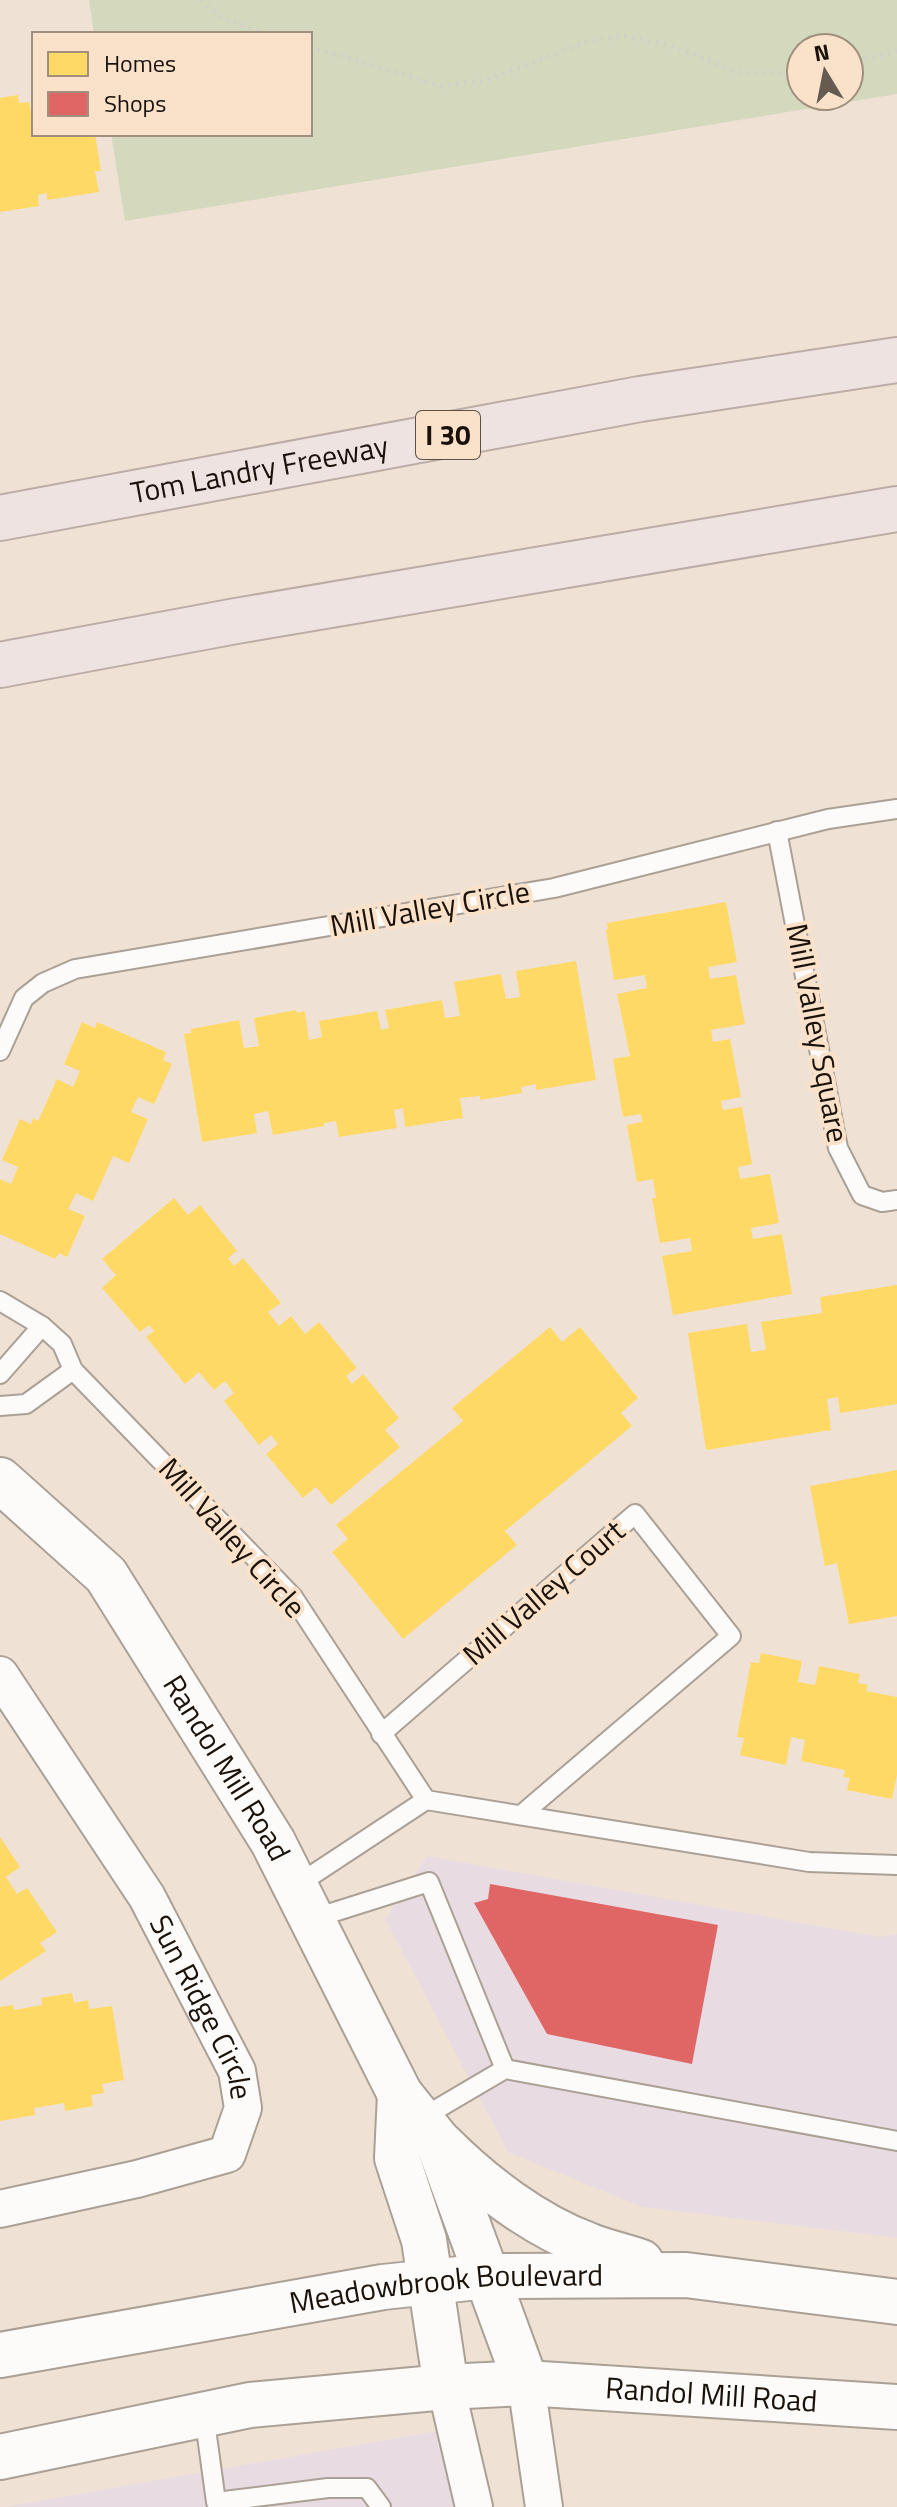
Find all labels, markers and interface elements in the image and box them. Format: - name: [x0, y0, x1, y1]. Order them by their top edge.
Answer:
- legend: [32, 32, 312, 136]
- north arrow: [785, 32, 865, 112]
- text: N: [811, 34, 832, 70]
- text: Homes: [104, 45, 176, 81]
- text: Shops: [104, 85, 166, 121]
- road number: I 30: [416, 411, 480, 459]
- street label: Tom Landry Freeway: [127, 422, 392, 515]
- street label: Mill Valley Circle: [326, 868, 533, 948]
- street label: Mill Valley Square: [774, 919, 862, 1146]
- street label: Mill Valley Circle: [148, 1447, 317, 1628]
- street label: Mill Valley Court: [452, 1508, 635, 1676]
- street label: Randol Mill Road: [152, 1665, 303, 1869]
- street label: Sun Ridge Circle: [138, 1907, 265, 2103]
- street label: Meadowbrook Boulevard: [286, 2251, 603, 2325]
- street label: Randol Mill Road: [604, 2364, 819, 2424]

